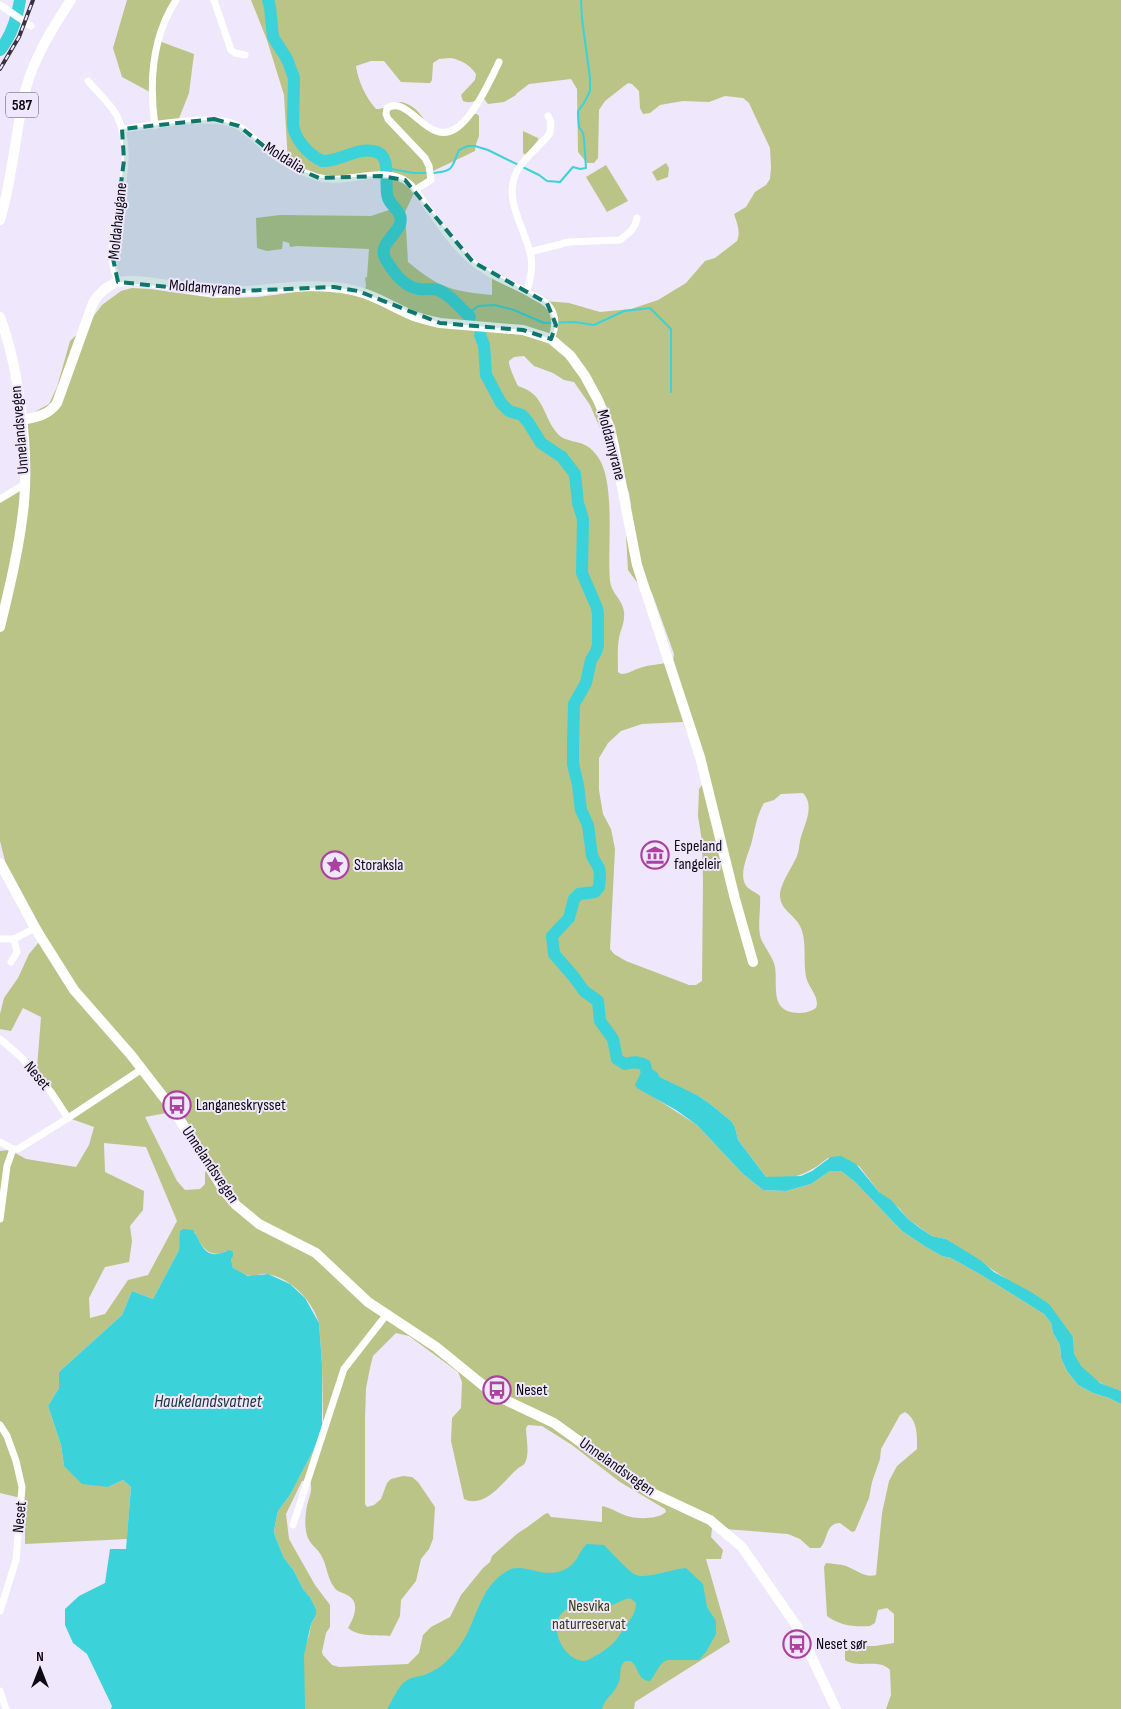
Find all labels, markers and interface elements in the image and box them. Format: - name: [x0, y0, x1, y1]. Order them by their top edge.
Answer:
- road number: 587: [6, 92, 38, 118]
- street label: Moldalia: [260, 138, 308, 178]
- street label: Moldahaugane: [105, 182, 131, 260]
- street label: Moldamyrane: [168, 276, 242, 300]
- street label: Unnelandsvegen: [7, 385, 33, 475]
- street label: Moldamyrane: [592, 408, 630, 482]
- place label: Espeland fangeleir: [674, 837, 722, 874]
- museum icon: Espeland fangeleir: [640, 840, 670, 870]
- place icon: Storaksla: [320, 850, 350, 880]
- place label: Storaksla: [354, 856, 404, 875]
- street label: Neset: [20, 1058, 55, 1094]
- bus stop icon: Langaneskrysset: [162, 1090, 192, 1120]
- place label: Langaneskrysset: [196, 1096, 286, 1115]
- street label: Unnelandsvegen: [177, 1123, 243, 1207]
- bus stop icon: Neset: [482, 1375, 512, 1405]
- place label: Neset: [516, 1381, 548, 1400]
- water label: Haukelandsvatnet: [154, 1391, 262, 1412]
- street label: Unnelandsvegen: [575, 1434, 659, 1500]
- street label: Neset: [9, 1500, 31, 1534]
- park label: Nesvika naturreservat: [552, 1597, 626, 1634]
- bus stop icon: Neset sør: [782, 1629, 812, 1659]
- place label: Neset sør: [816, 1635, 868, 1654]
- north arrow: [15, 1644, 65, 1694]
- text: N: [36, 1648, 44, 1665]

